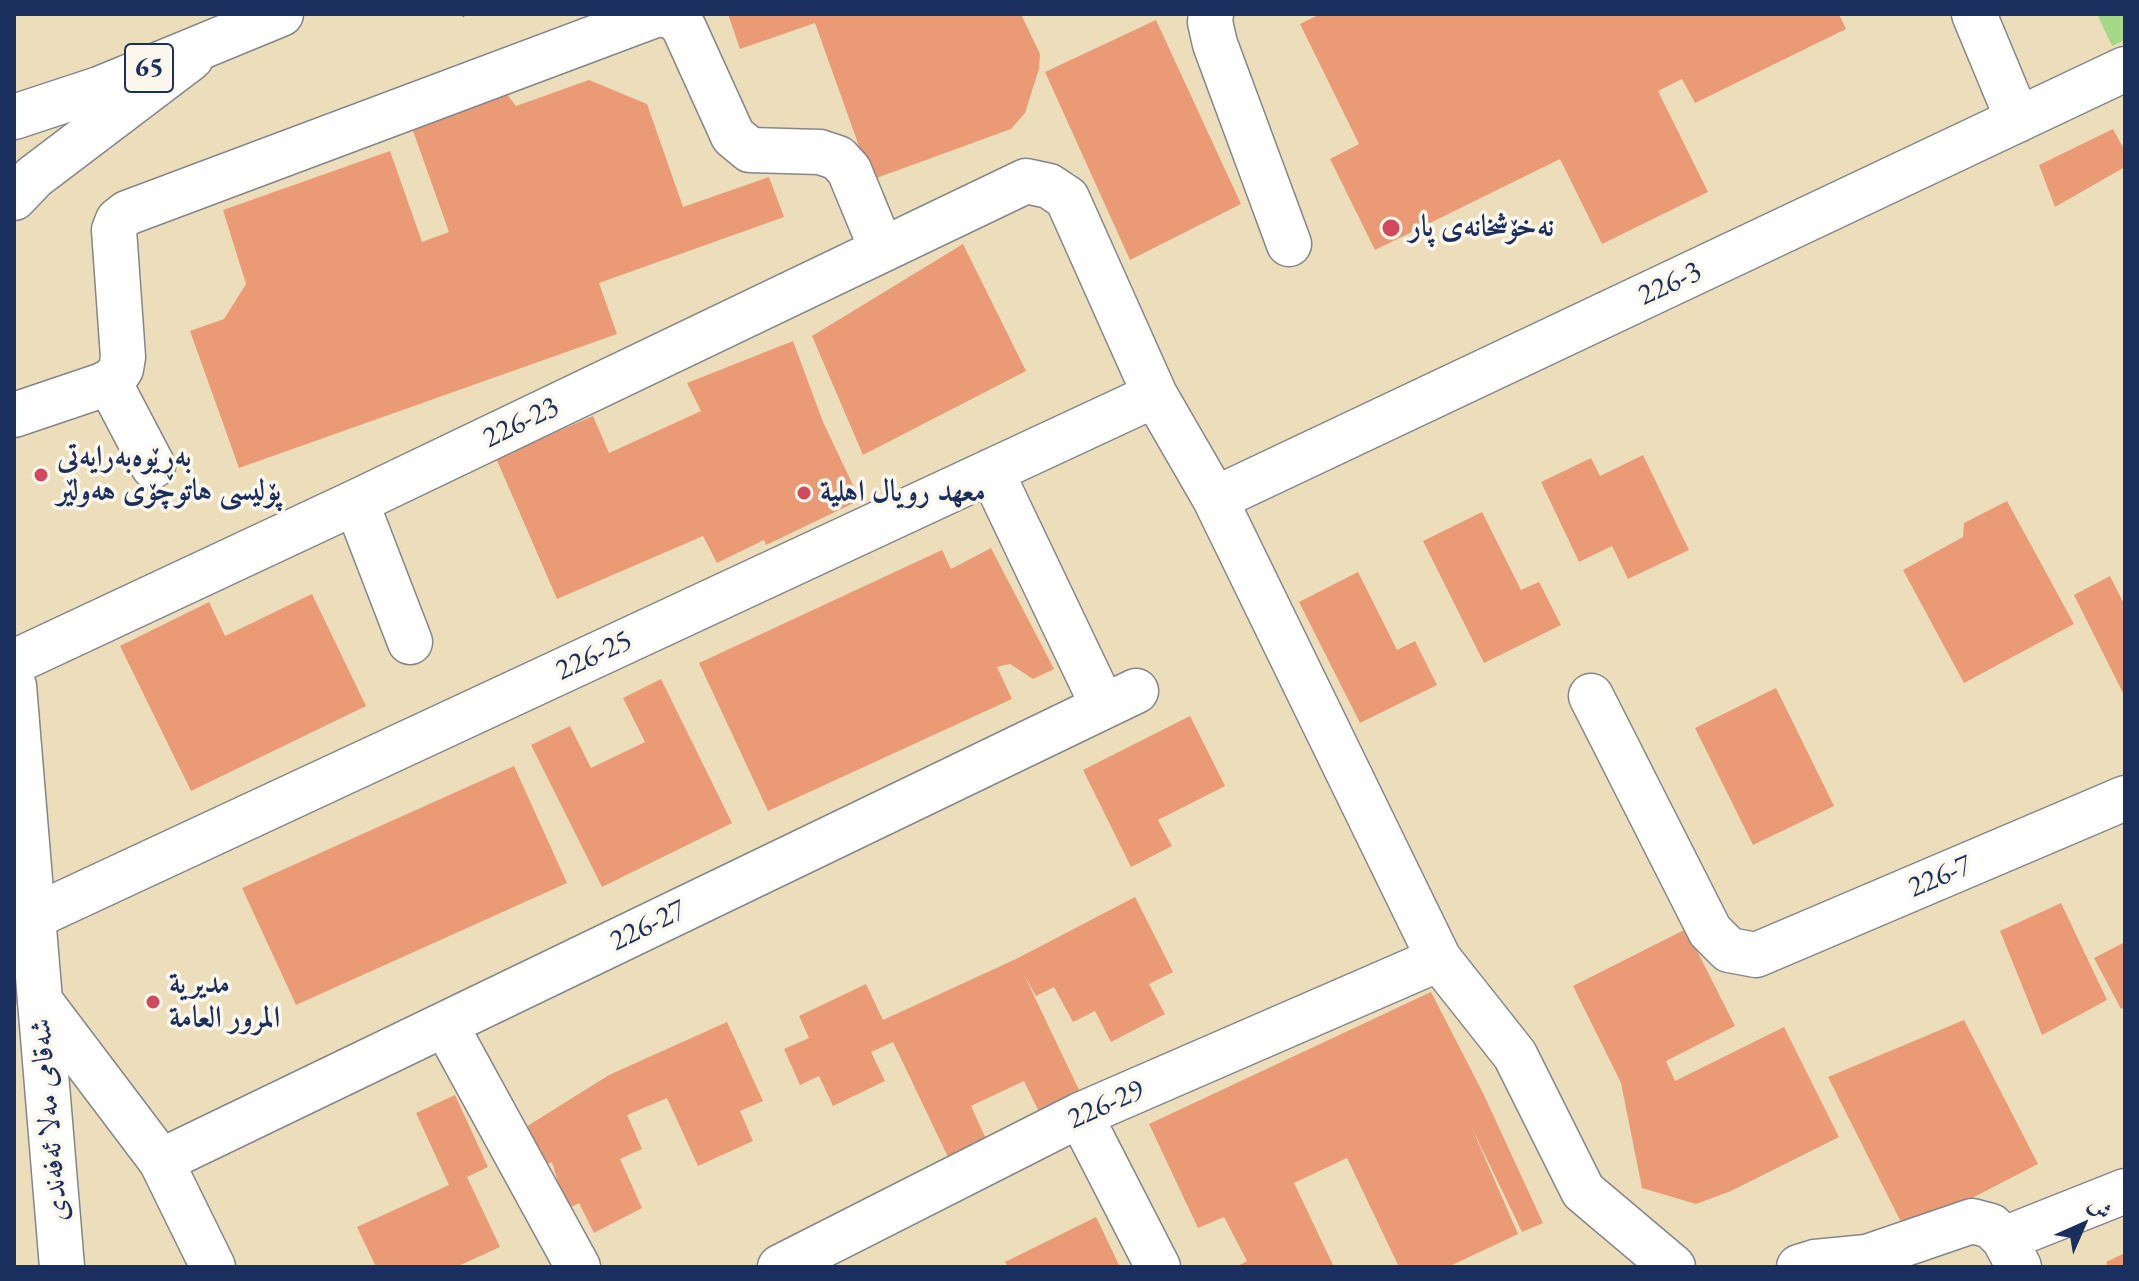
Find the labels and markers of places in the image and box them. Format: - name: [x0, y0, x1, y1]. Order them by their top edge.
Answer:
- place label: نەخۆشخانەی پار: [1409, 210, 1554, 246]
- marker: نەخۆشخانەی پار: [1380, 217, 1402, 239]
- place label: بەڕێوەبەرایەتی پۆلیسی هاتوچۆی هەولێر: [57, 440, 281, 510]
- marker: بەڕێوەبەرایەتی پۆلیسی هاتوچۆی هەولێر: [32, 466, 50, 484]
- place label: معهد رويال اهلية: [820, 475, 986, 511]
- marker: معهد رويال اهلية: [795, 484, 813, 502]
- place label: مديرية المرور العامة: [169, 967, 280, 1038]
- marker: مديرية المرور العامة: [144, 993, 162, 1011]

